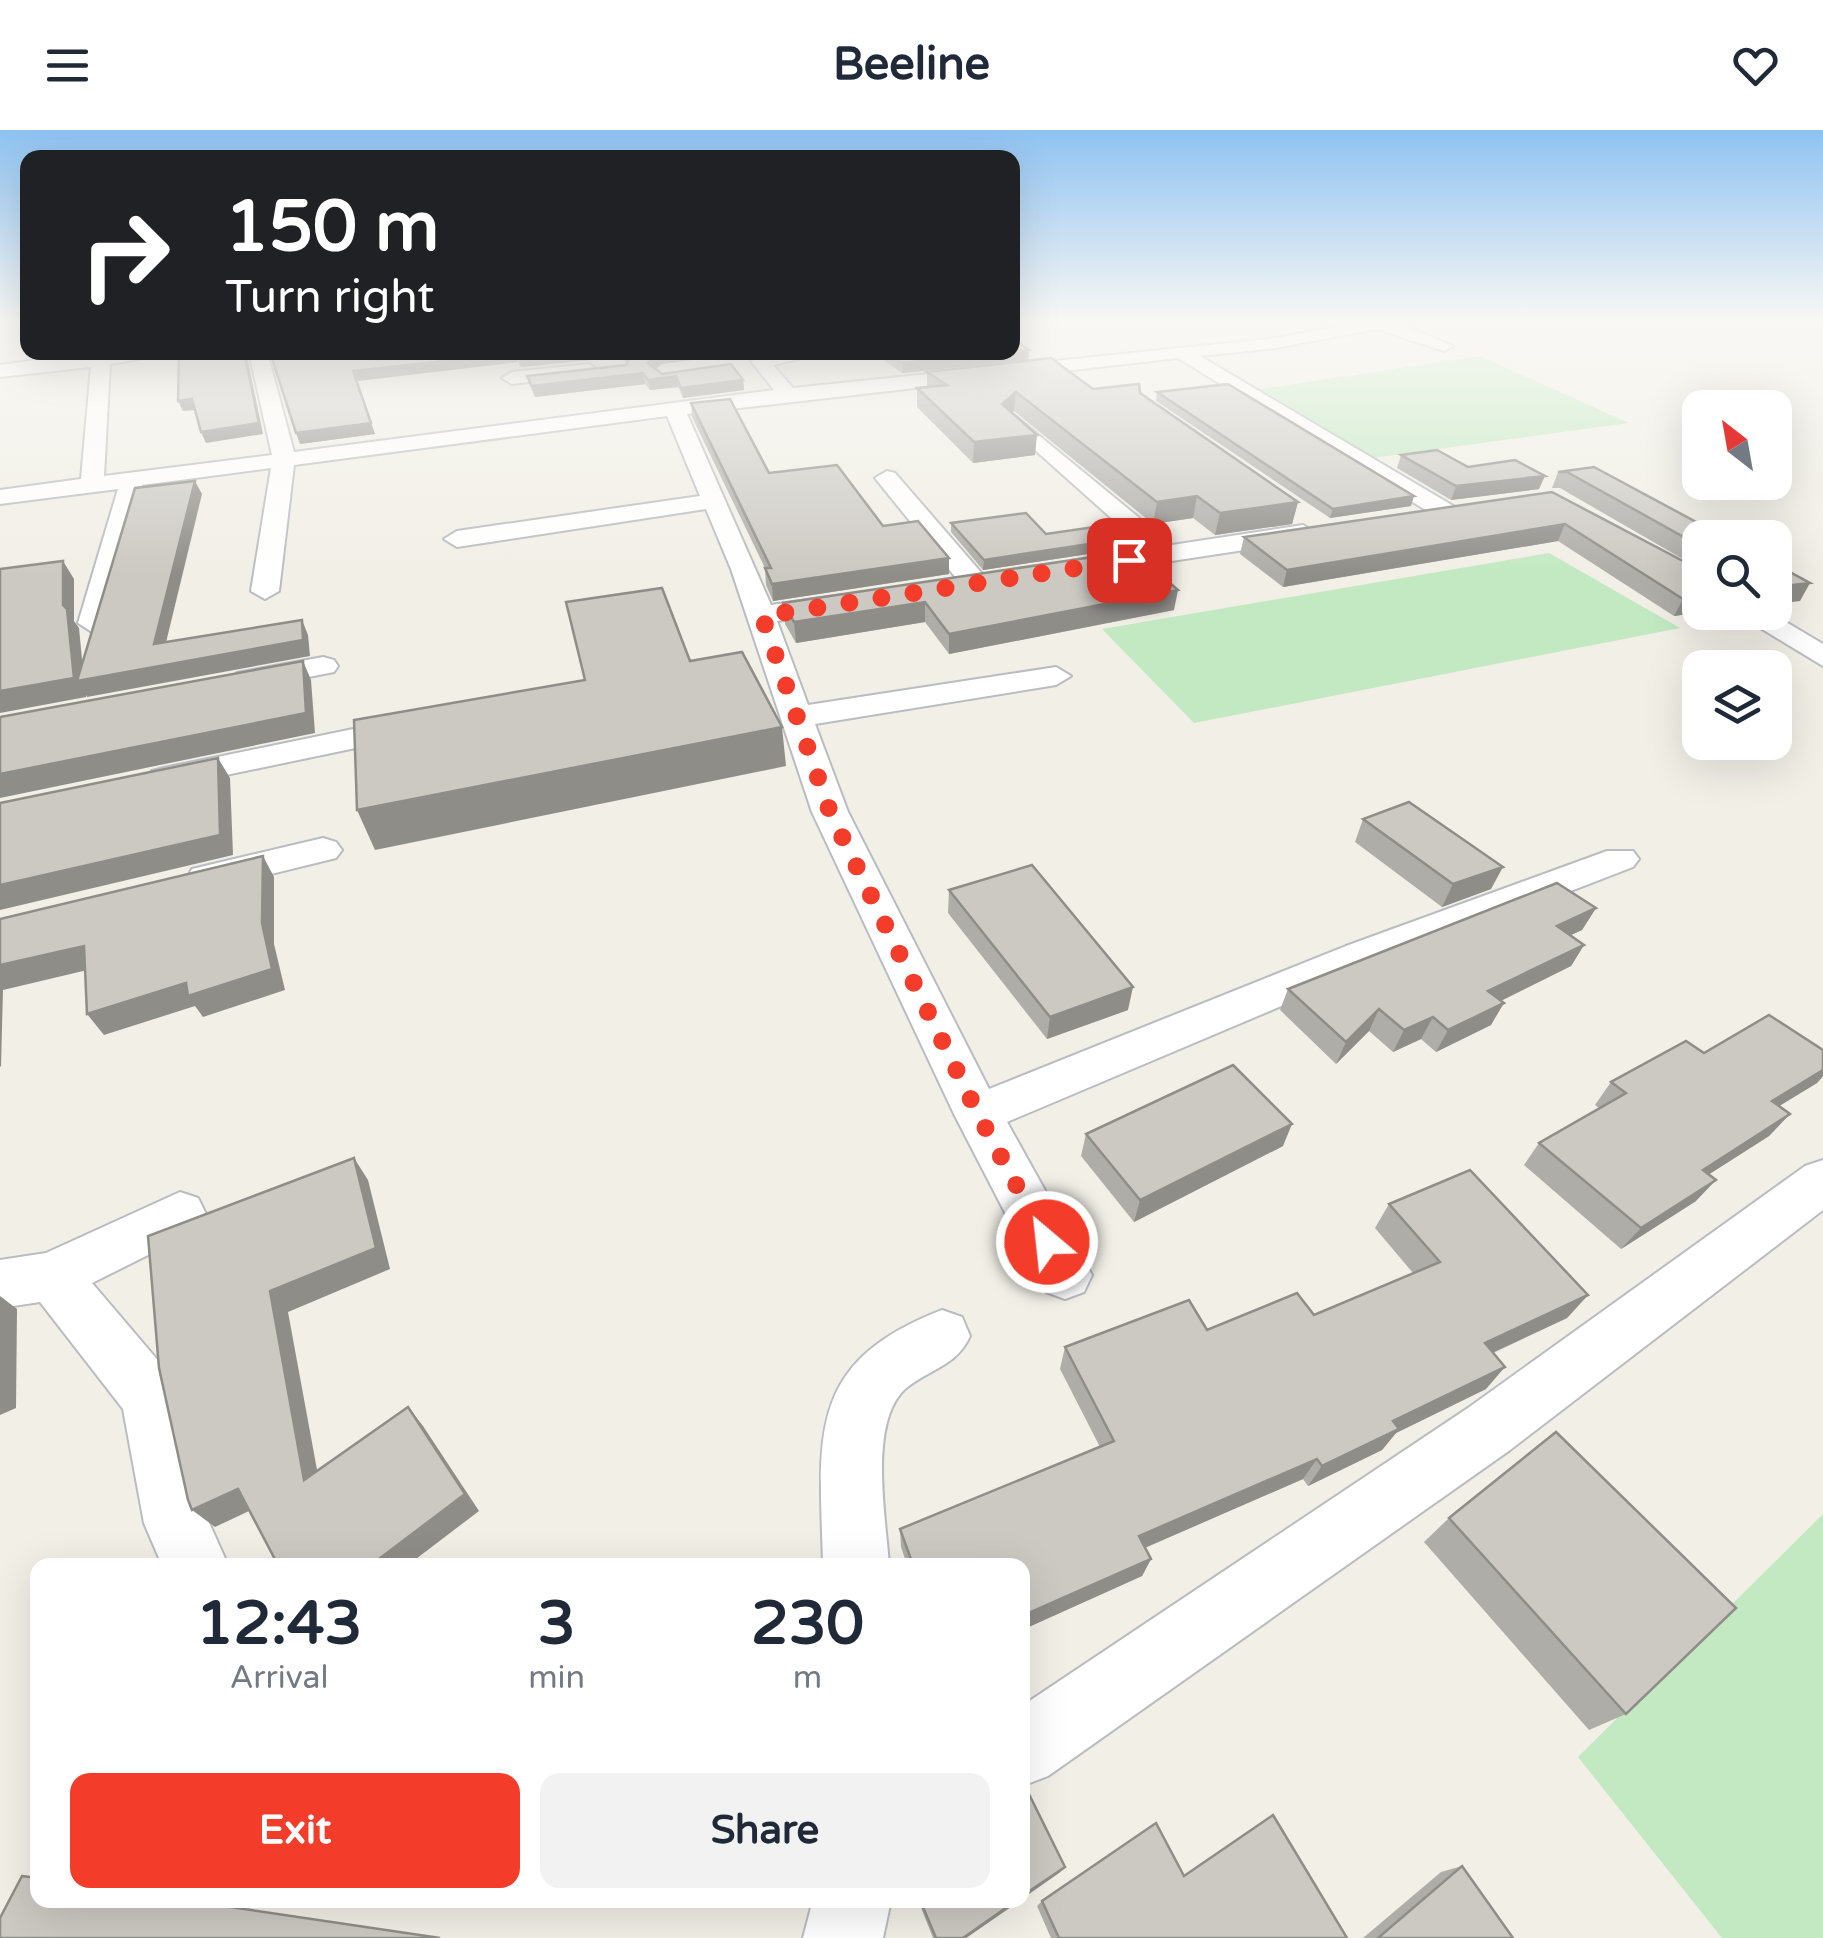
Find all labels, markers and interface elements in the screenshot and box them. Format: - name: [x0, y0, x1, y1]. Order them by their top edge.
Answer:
- icon: menu: [40, 38, 95, 93]
- text: Beeline: [833, 38, 990, 92]
- icon: heart: [1728, 38, 1783, 93]
- text: 150 m: [225, 186, 439, 270]
- icon: right: [60, 190, 190, 320]
- text: Turn right: [225, 271, 434, 325]
- north arrow: [1682, 390, 1792, 500]
- map controls: [1682, 390, 1792, 760]
- pin: [1087, 518, 1172, 603]
- button: search: [1682, 520, 1792, 630]
- icon: arrive: [1102, 533, 1157, 588]
- button: layers: [1682, 650, 1792, 760]
- position arrow: [995, 1190, 1099, 1294]
- text: 12:43: [196, 1588, 362, 1660]
- text: 3: [538, 1588, 575, 1660]
- text: 230: [751, 1588, 864, 1660]
- text: Arrival: [230, 1659, 329, 1697]
- text: min: [528, 1659, 585, 1697]
- text: m: [793, 1659, 822, 1697]
- button: Exit: [70, 1773, 520, 1888]
- button: Share: [540, 1773, 990, 1888]

